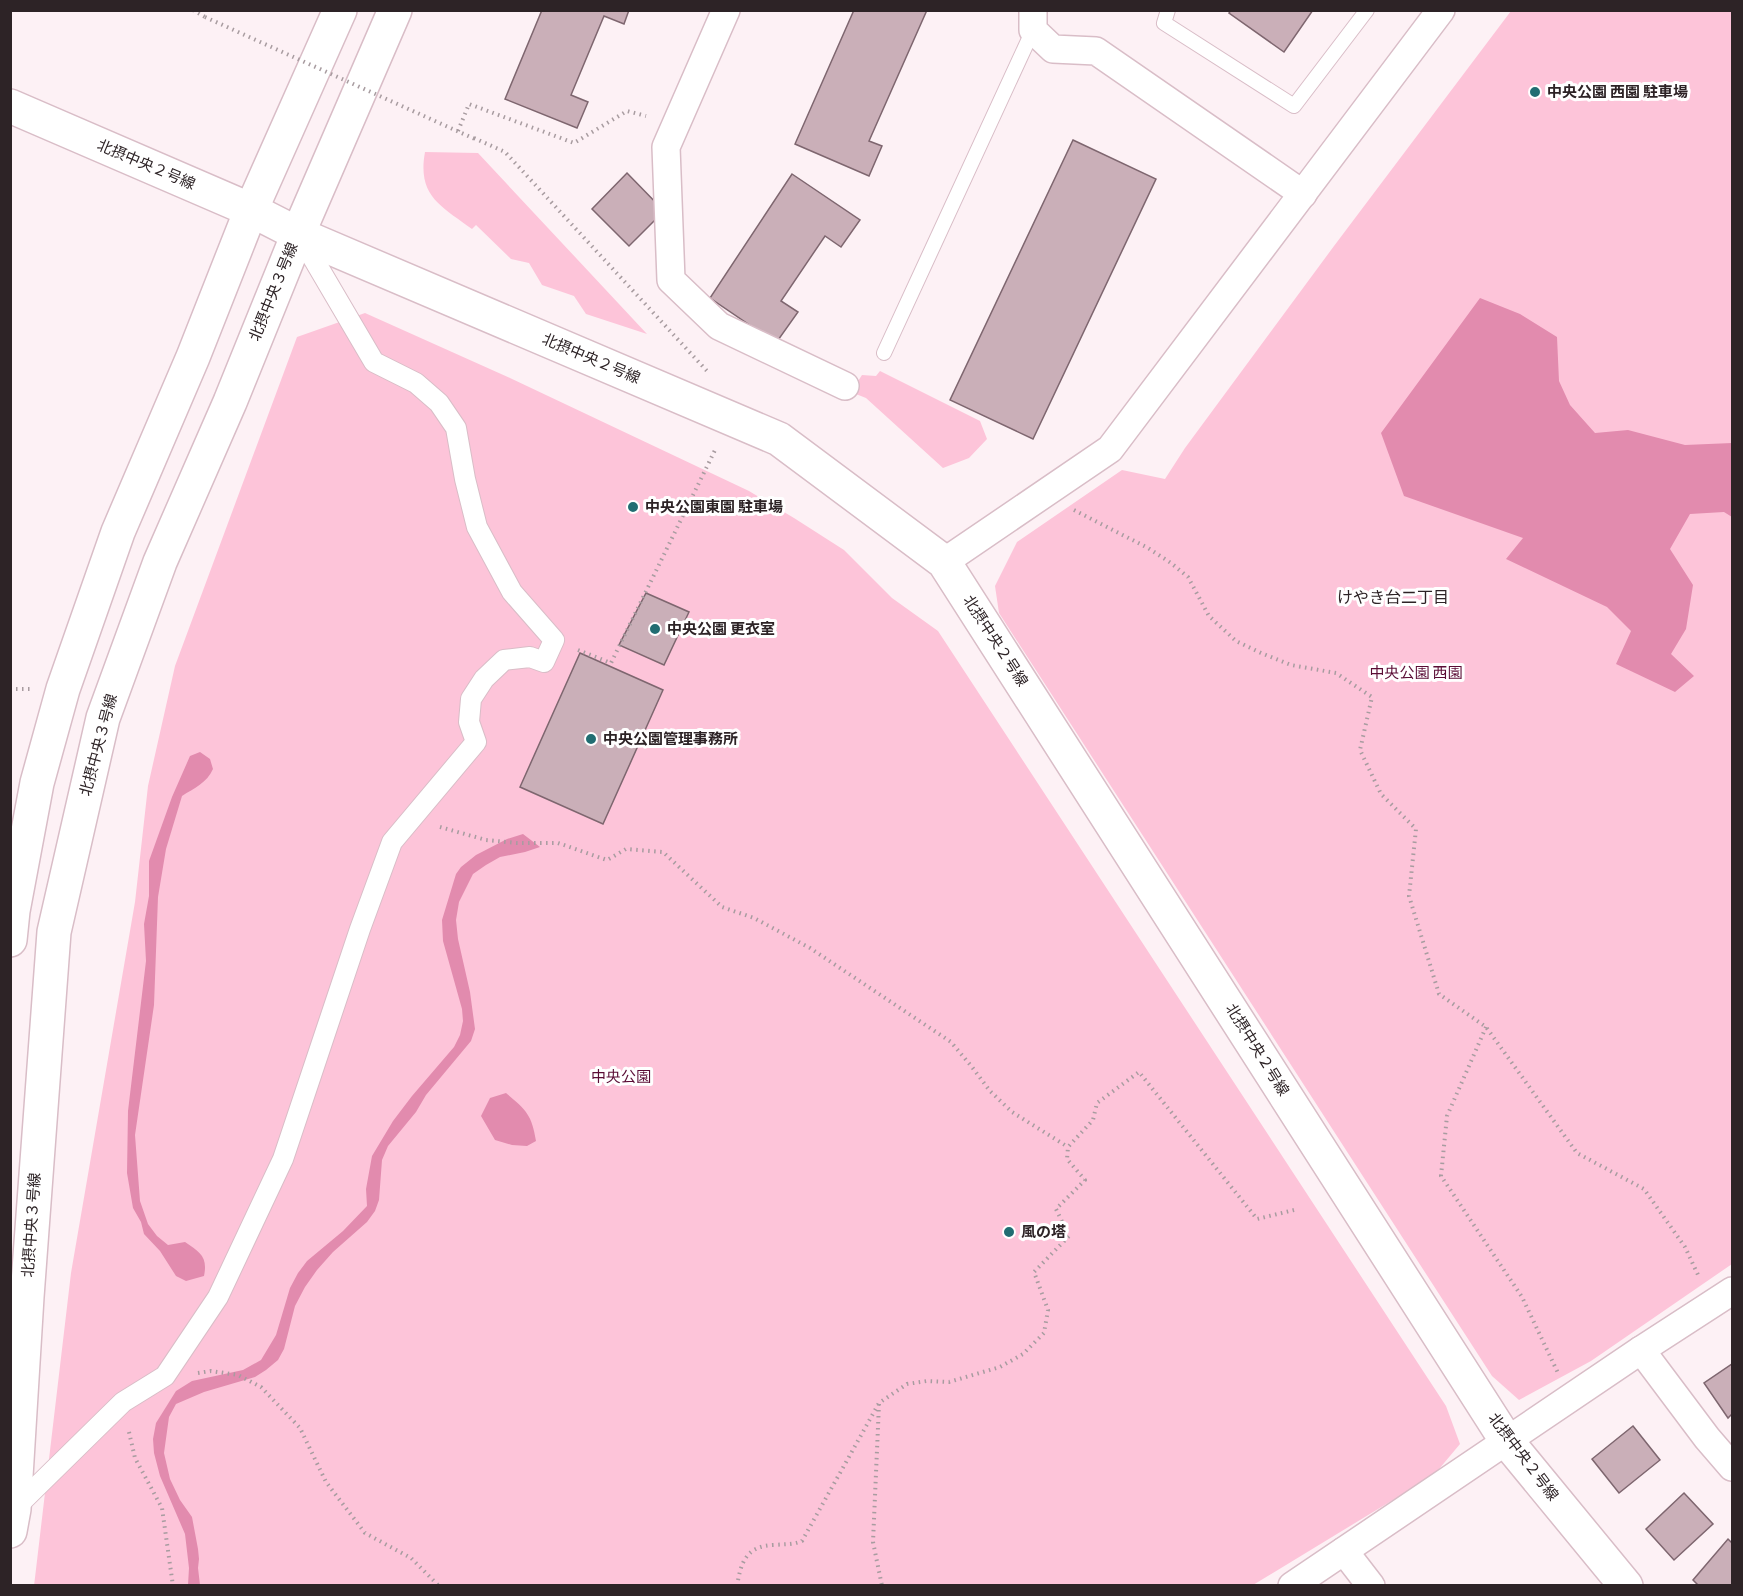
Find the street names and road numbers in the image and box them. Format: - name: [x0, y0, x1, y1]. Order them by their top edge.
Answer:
- street label: 北摂中央２号線: [94, 135, 198, 195]
- street label: 北摂中央３号線: [245, 239, 303, 345]
- street label: 北摂中央２号線: [539, 329, 643, 389]
- street label: 北摂中央２号線: [958, 591, 1032, 691]
- street label: 北摂中央３号線: [75, 692, 123, 798]
- street label: 北摂中央２号線: [1220, 1000, 1294, 1100]
- street label: 北摂中央３号線: [18, 1172, 46, 1278]
- street label: 北摂中央２号線: [1483, 1409, 1563, 1505]

